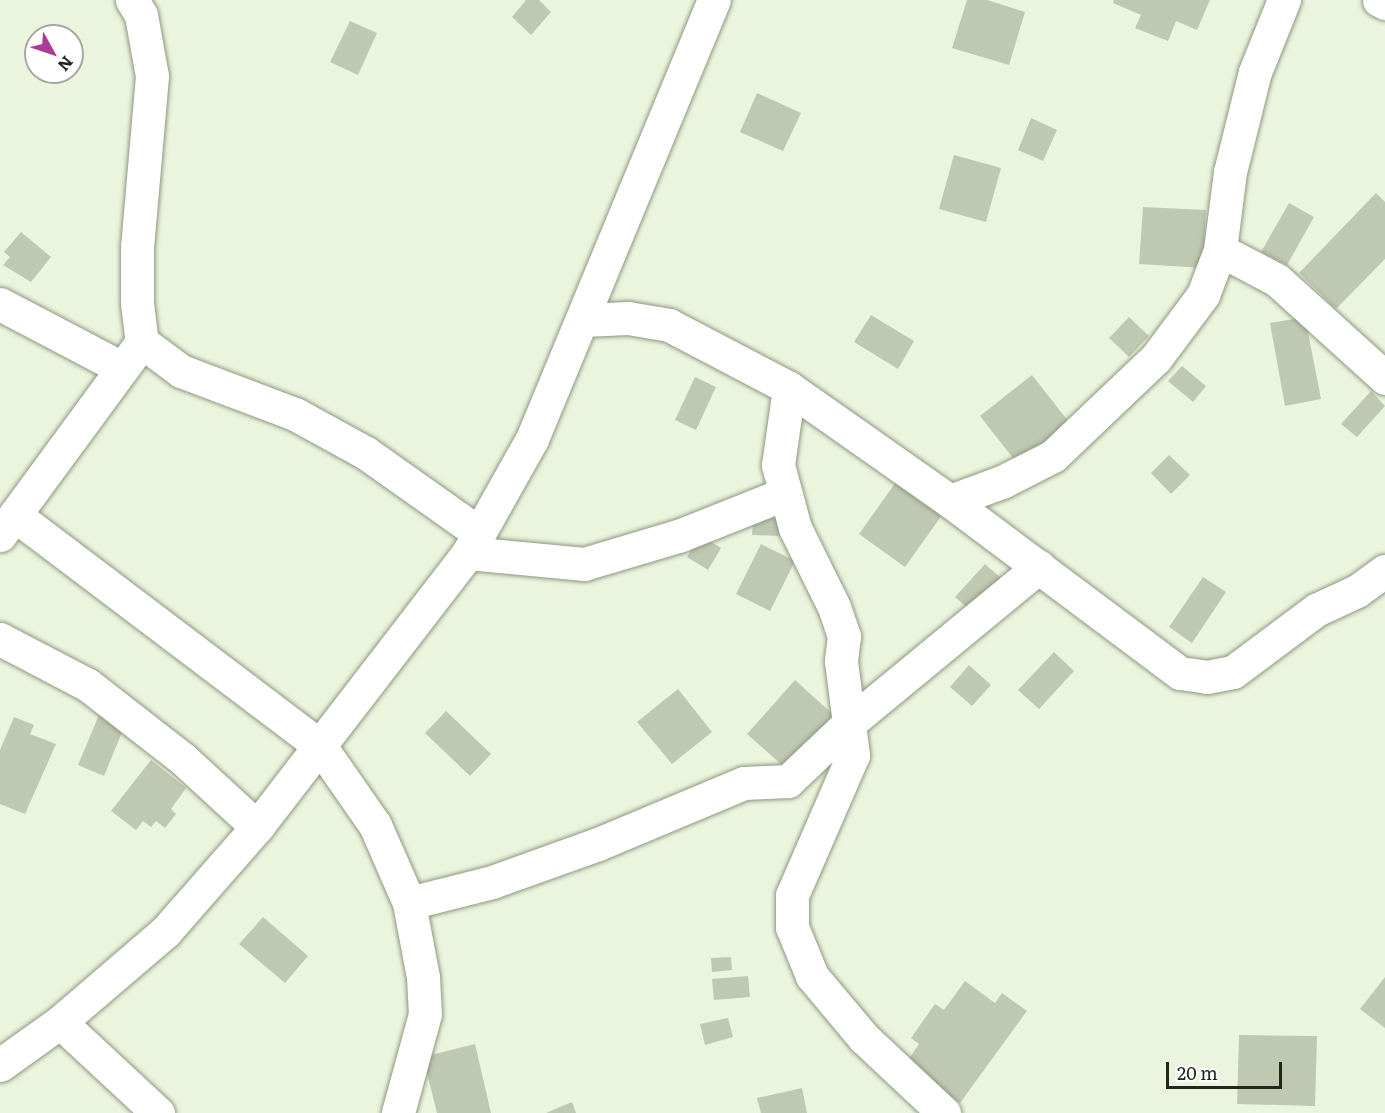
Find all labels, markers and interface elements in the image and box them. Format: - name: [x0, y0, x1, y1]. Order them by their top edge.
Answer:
- north arrow: [24, 24, 84, 84]
- text: N: [53, 51, 80, 77]
- scale bar: [1169, 1050, 1284, 1088]
- text: 20 m: [1177, 1059, 1218, 1086]

